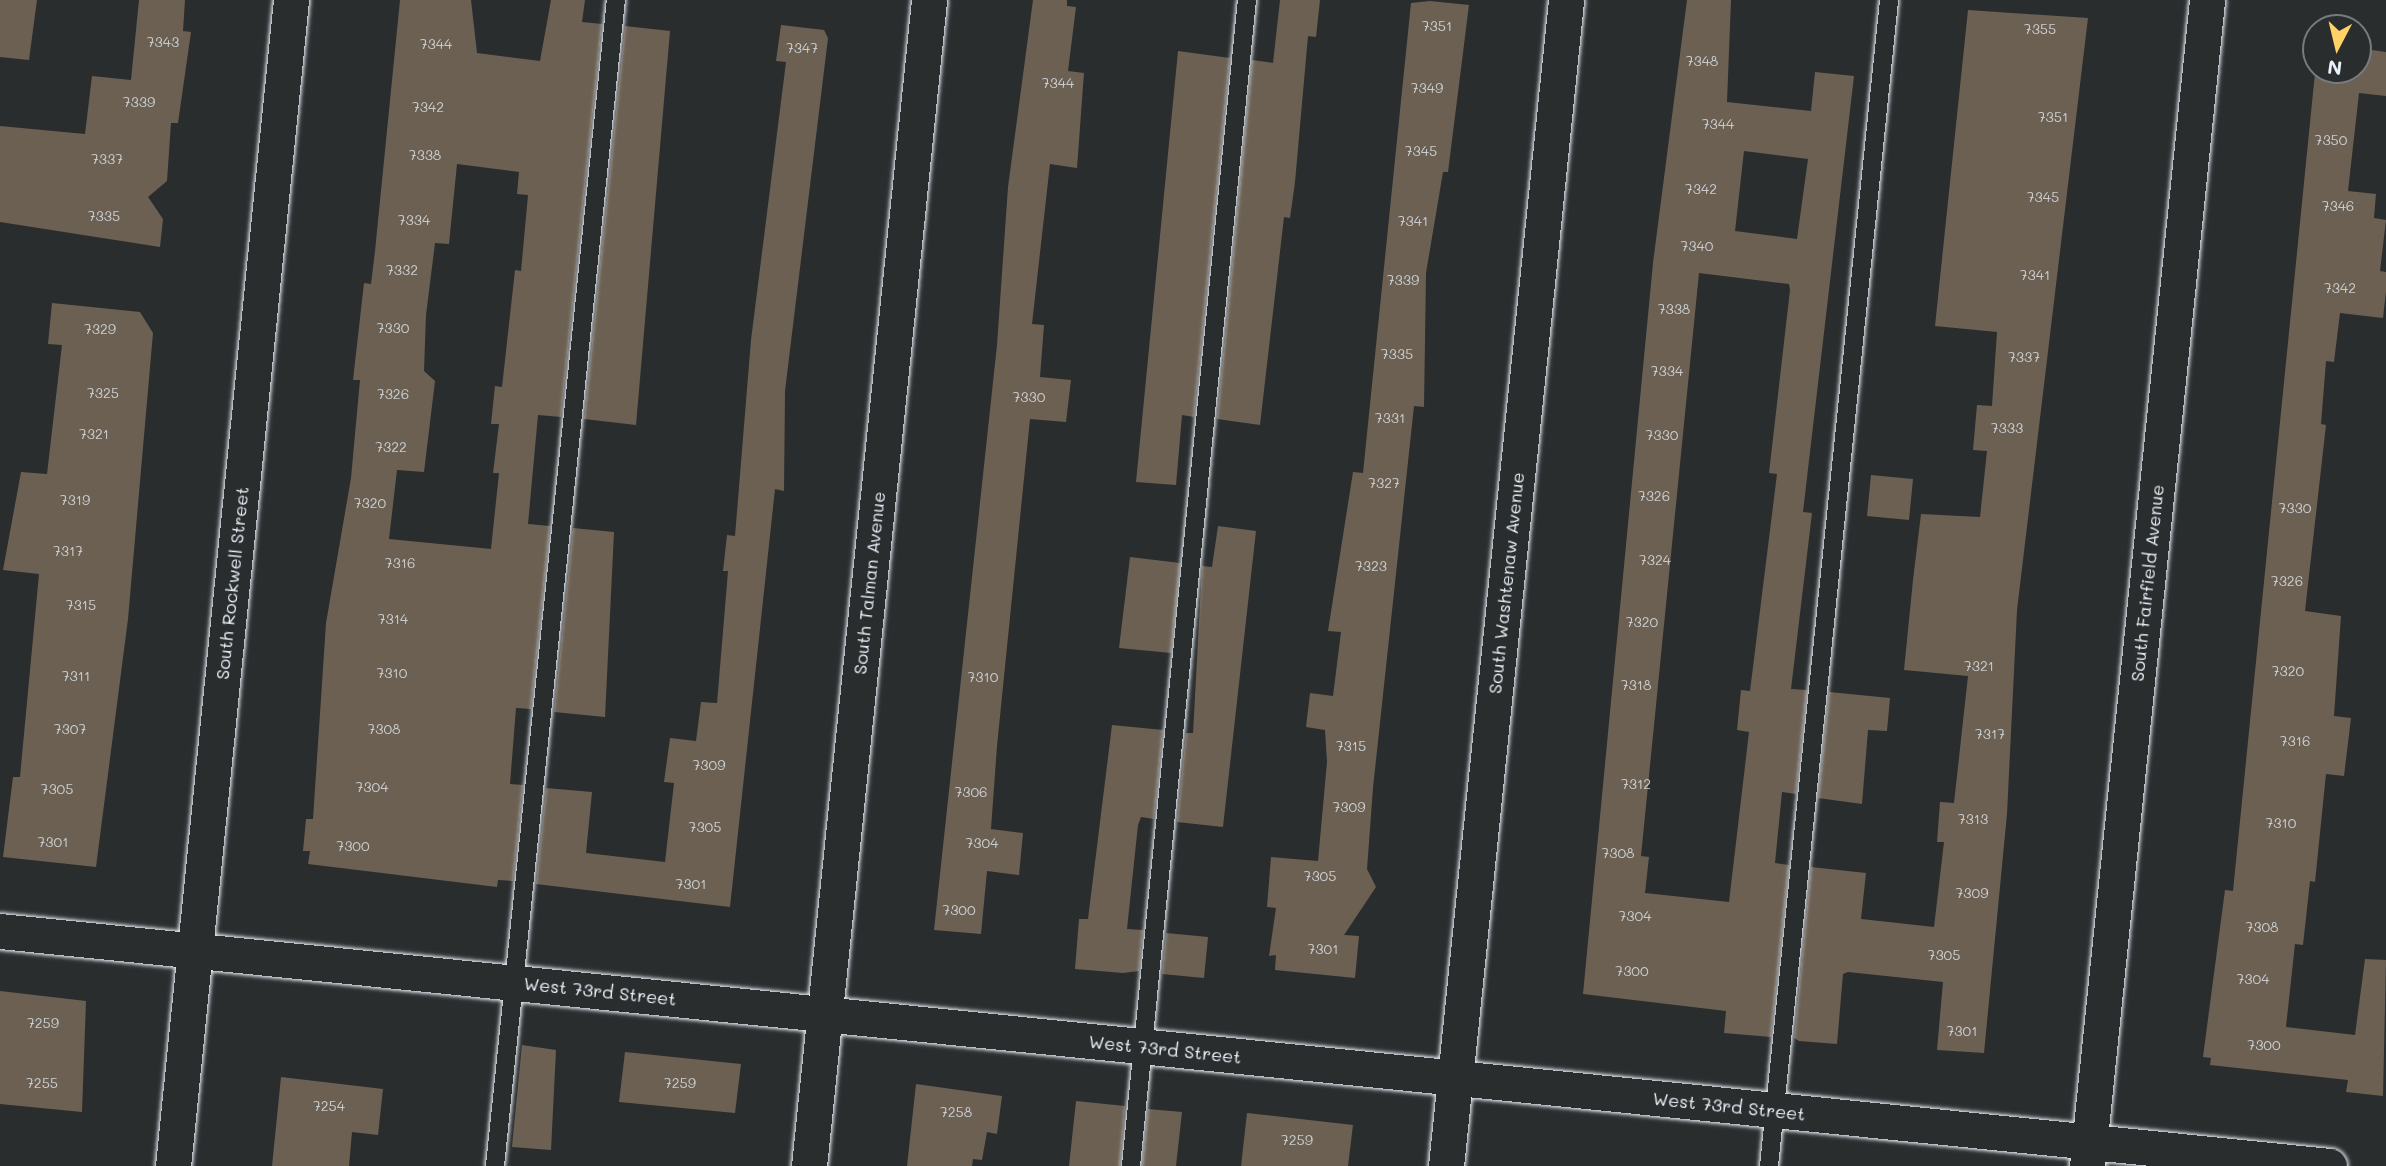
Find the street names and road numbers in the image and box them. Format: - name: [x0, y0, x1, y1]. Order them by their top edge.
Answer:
- street label: South Washtenaw Avenue: [1484, 471, 1528, 695]
- street label: South Fairfield Avenue: [2126, 483, 2168, 683]
- street label: South Rockwell Street: [211, 485, 253, 681]
- street label: South Talman Avenue: [849, 490, 889, 676]
- street label: West 73rd Street: [523, 972, 677, 1010]
- street label: West 73rd Street: [1088, 1030, 1242, 1068]
- street label: West 73rd Street: [1652, 1087, 1806, 1125]

